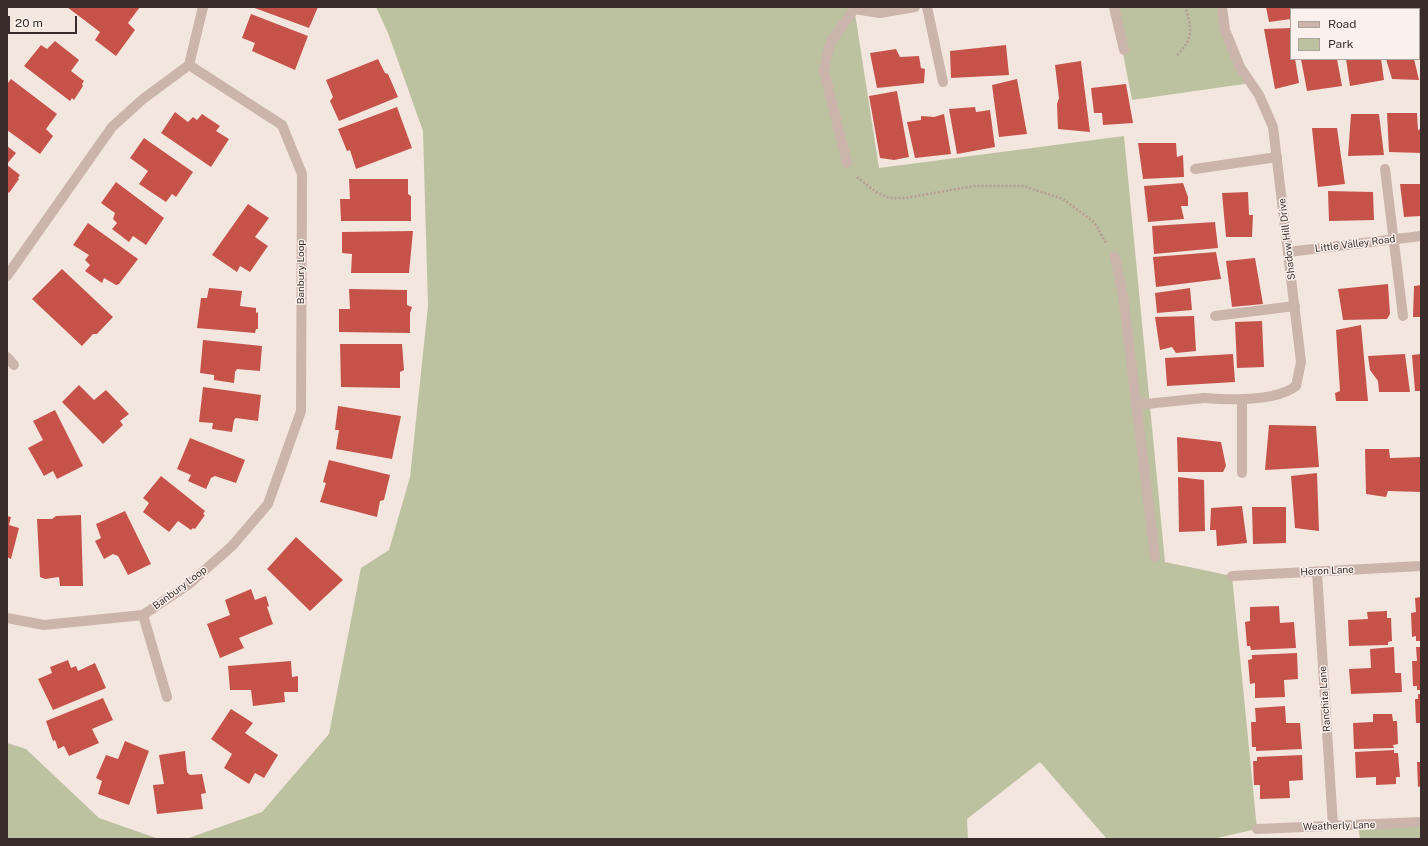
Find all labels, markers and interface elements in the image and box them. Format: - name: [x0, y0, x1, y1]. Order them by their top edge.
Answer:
- scale bar: [10, 8, 79, 34]
- legend: [1290, 8, 1420, 60]
- text: 20 m: [15, 16, 43, 30]
- text: Road: [1328, 17, 1356, 31]
- text: Park: [1328, 37, 1354, 51]
- street label: Shadow Hill Drive: [1276, 197, 1298, 281]
- street label: Little Valley Road: [1314, 233, 1396, 255]
- street label: Banbury Loop: [295, 240, 307, 304]
- street label: Banbury Loop: [151, 564, 209, 612]
- street label: Heron Lane: [1300, 564, 1354, 578]
- street label: Ranchita Lane: [1317, 666, 1333, 732]
- street label: Weatherly Lane: [1303, 819, 1375, 833]

